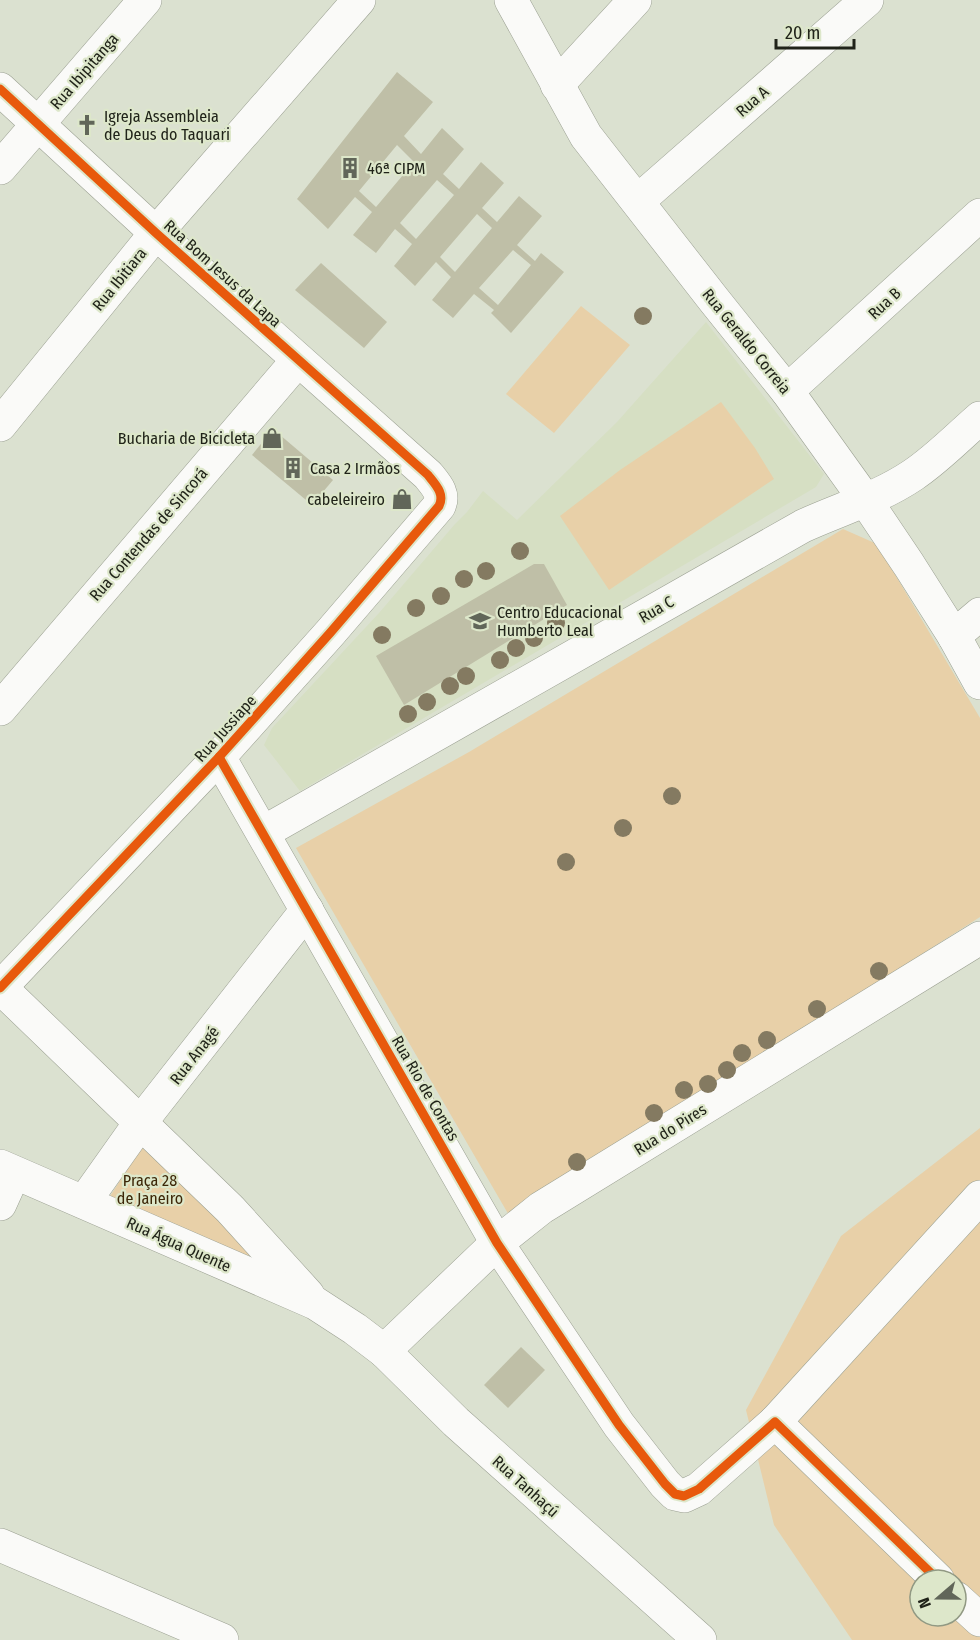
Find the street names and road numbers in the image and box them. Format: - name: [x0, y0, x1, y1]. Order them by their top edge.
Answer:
- street label: Rua Ibipitanga: [46, 29, 123, 113]
- street label: Rua A: [732, 82, 773, 121]
- street label: Rua Bom Jesus da Lapa: [160, 216, 285, 331]
- street label: Rua Ibitiara: [88, 244, 151, 315]
- street label: Rua B: [864, 283, 905, 323]
- street label: Rua Geraldo Correia: [698, 285, 795, 398]
- street label: Rua Contendas de Sincorá: [85, 464, 211, 605]
- street label: Rua C: [636, 592, 677, 627]
- street label: Rua Jussiape: [190, 691, 260, 766]
- street label: Rua Anagé: [166, 1022, 223, 1088]
- street label: Rua Rio de Contas: [388, 1032, 463, 1144]
- street label: Rua do Pires: [631, 1100, 710, 1159]
- street label: Rua Água Quente: [124, 1213, 234, 1276]
- street label: Rua Tanhaçú: [488, 1452, 563, 1521]

